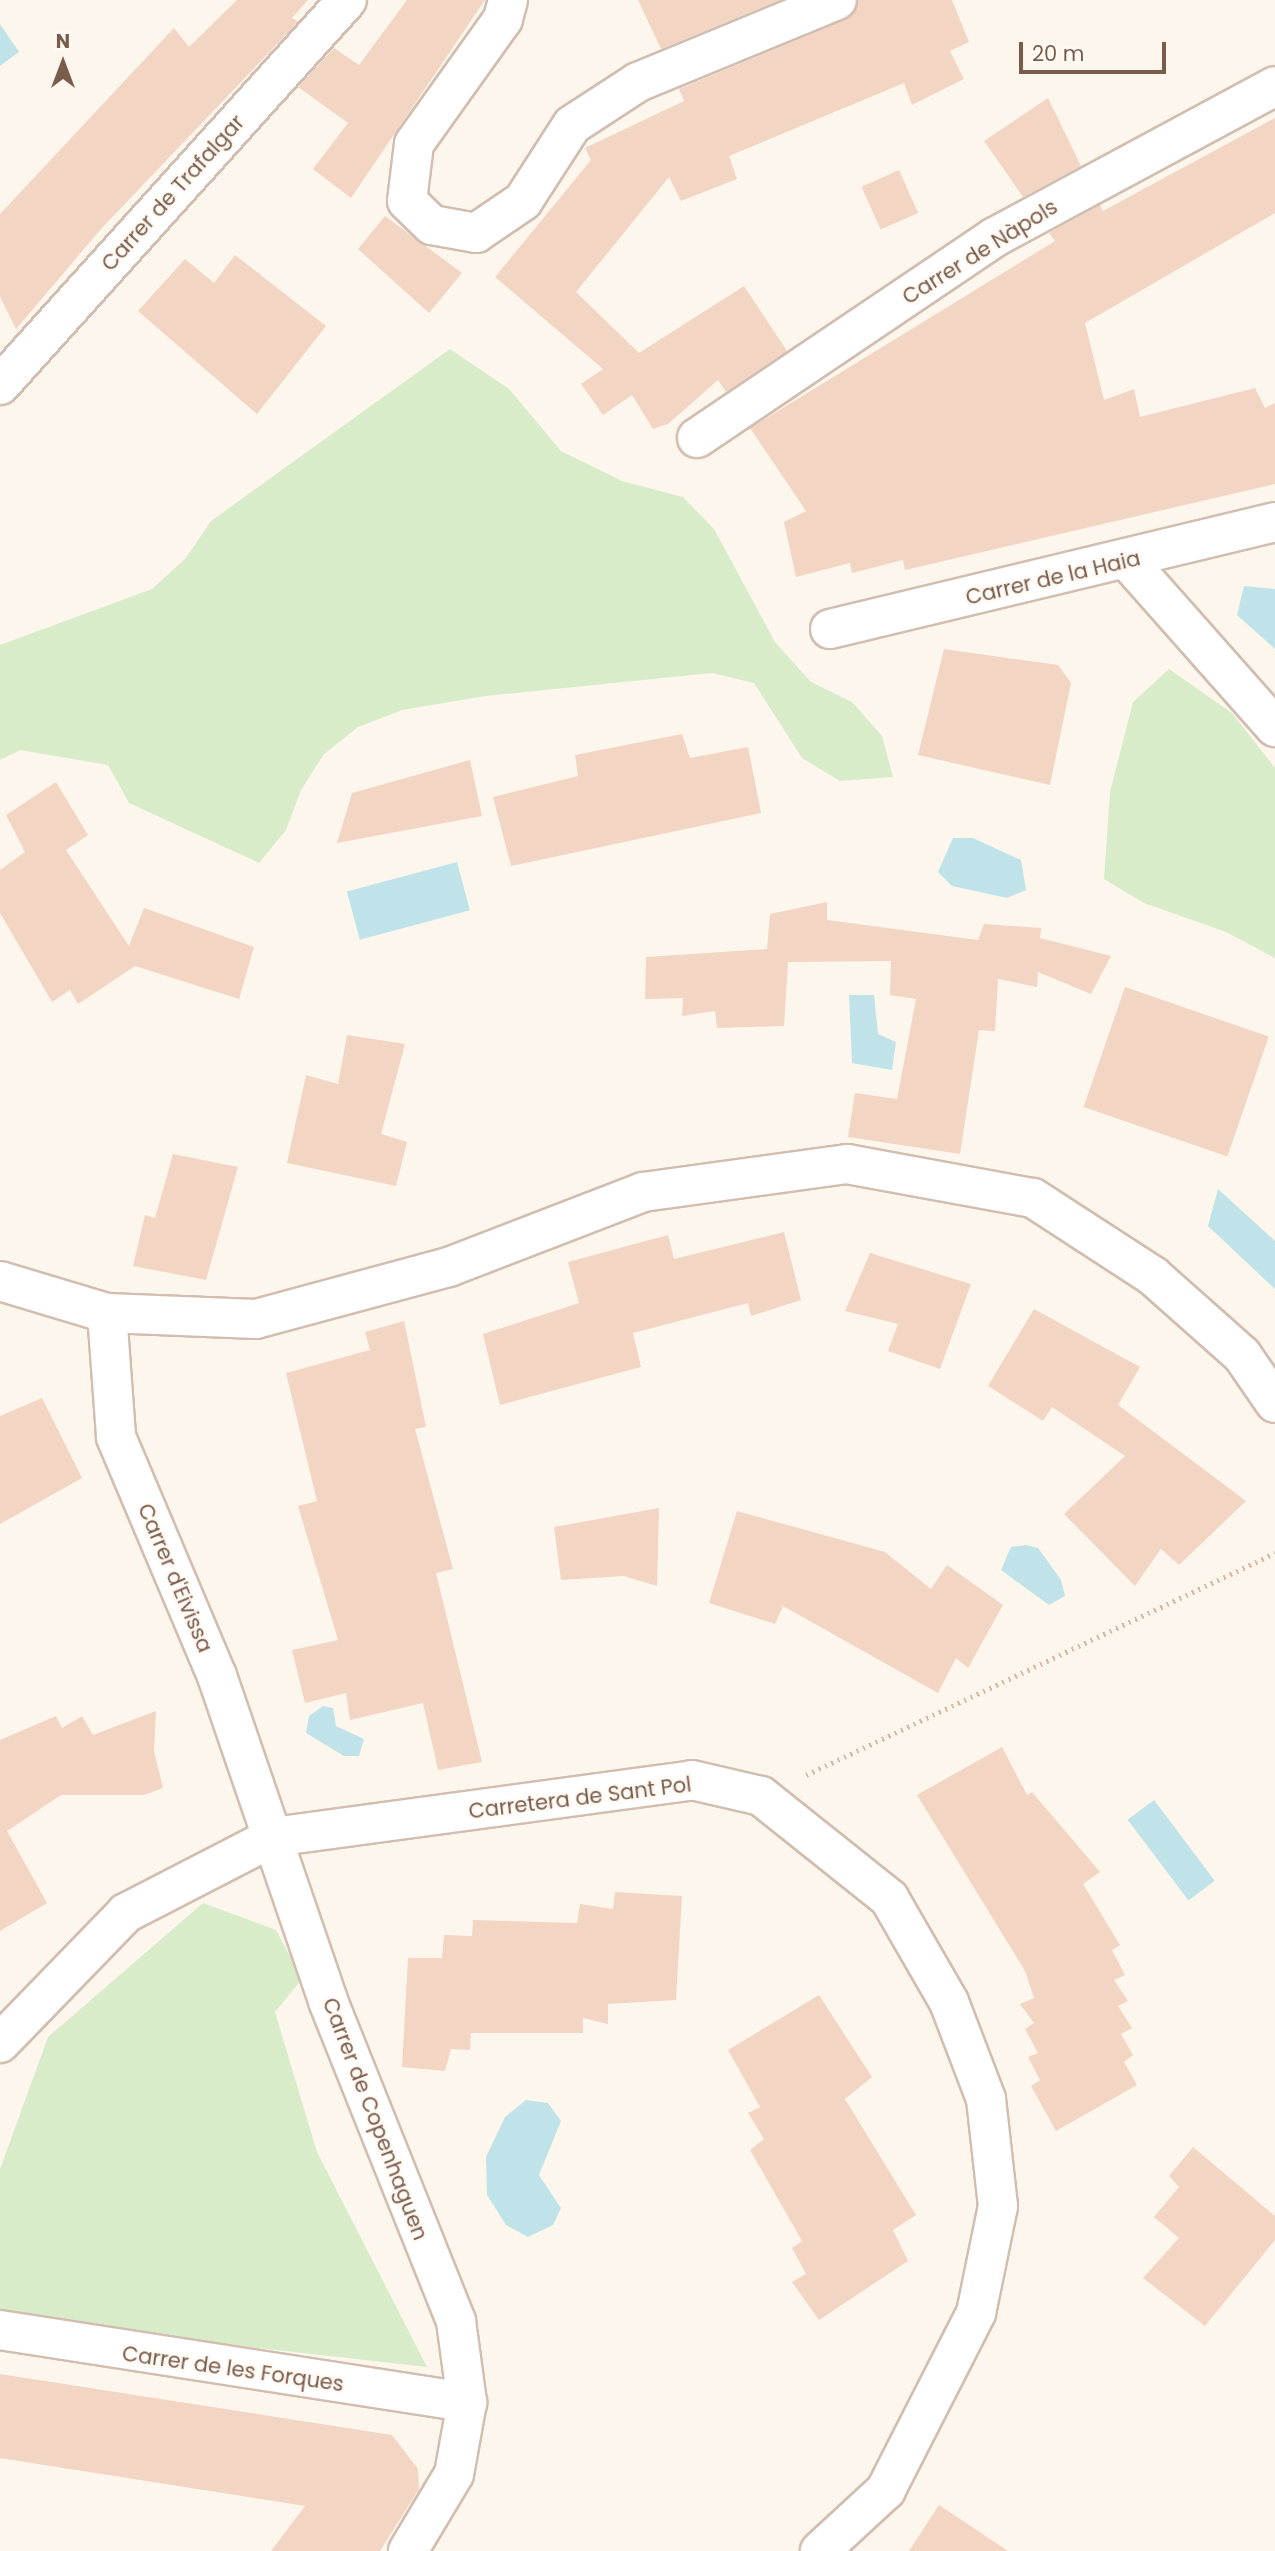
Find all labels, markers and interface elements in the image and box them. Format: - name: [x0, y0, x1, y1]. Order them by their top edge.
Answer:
- north arrow: [28, 28, 98, 98]
- text: N: [56, 28, 70, 55]
- scale bar: [1023, 28, 1170, 72]
- text: 20 m: [1032, 39, 1085, 68]
- street label: Carrer de Trafalgar: [96, 110, 250, 276]
- street label: Carrer de Nàpols: [898, 194, 1062, 310]
- street label: Carrer de la Haia: [963, 546, 1143, 610]
- street label: Carrer d'Eivissa: [132, 1500, 218, 1656]
- street label: Carretera de Sant Pol: [467, 1772, 693, 1824]
- street label: Carrer de Copenhaguen: [317, 1994, 433, 2244]
- street label: Carrer de les Forques: [121, 2341, 345, 2397]

